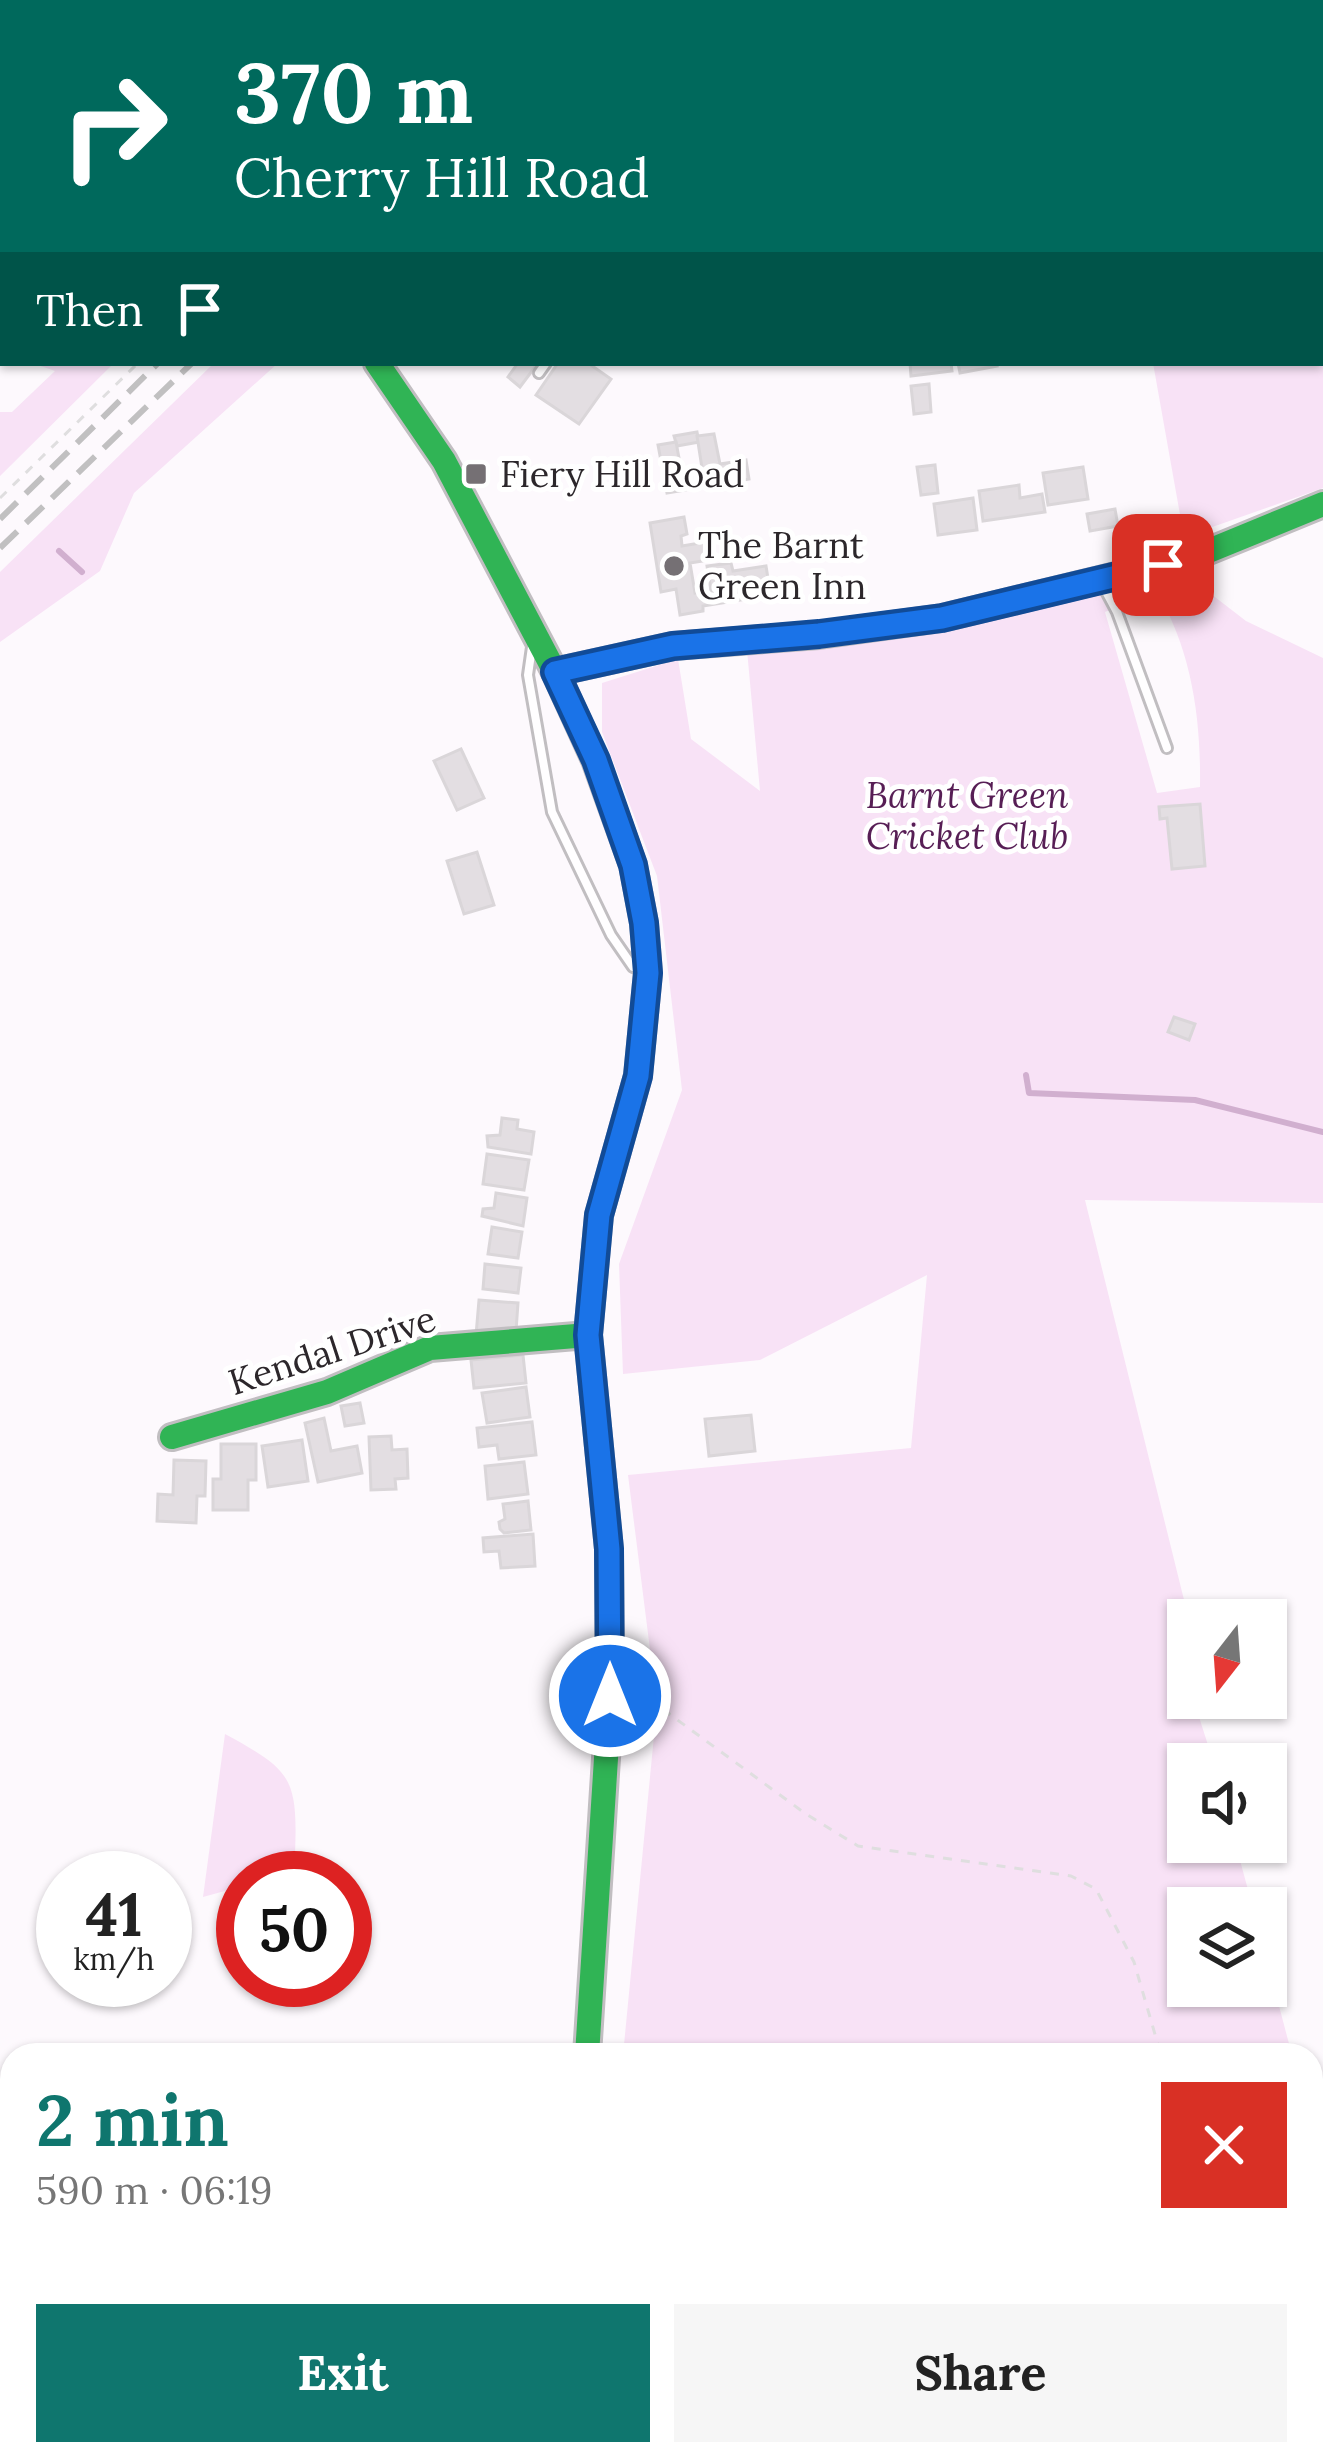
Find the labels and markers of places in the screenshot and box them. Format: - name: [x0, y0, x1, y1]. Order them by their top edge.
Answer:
- place label: Fiery Hill Road: [500, 451, 744, 497]
- marker: Fiery Hill Road: [463, 461, 489, 487]
- pin: [1112, 514, 1214, 616]
- place label: The Barnt Green Inn: [698, 522, 866, 609]
- marker: The Barnt Green Inn: [661, 553, 687, 579]

